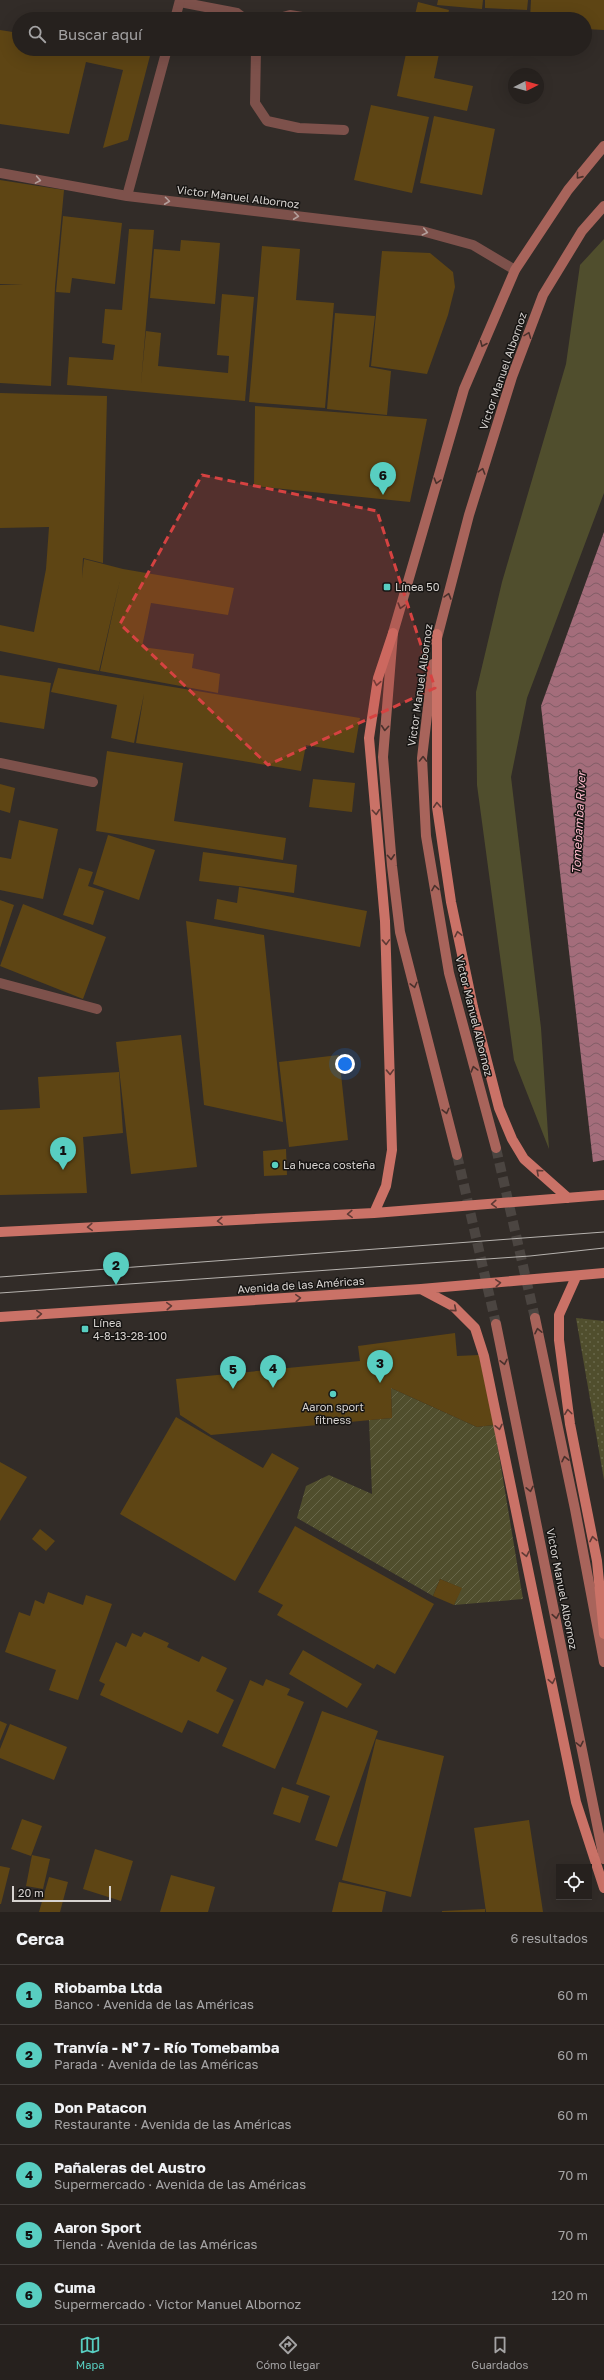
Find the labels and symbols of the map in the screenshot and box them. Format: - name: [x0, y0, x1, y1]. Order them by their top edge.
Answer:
- north arrow: [508, 68, 544, 104]
- one-way arrow: [577, 172, 584, 179]
- one-way arrow: [35, 175, 41, 184]
- street label: Victor Manuel Albornoz: [176, 183, 300, 211]
- one-way arrow: [164, 196, 170, 205]
- one-way arrow: [293, 211, 299, 220]
- one-way arrow: [421, 227, 428, 236]
- street label: Victor Manuel Albornoz: [476, 310, 529, 431]
- one-way arrow: [524, 331, 532, 338]
- one-way arrow: [480, 340, 488, 348]
- pin: 6: [370, 462, 396, 495]
- one-way arrow: [477, 468, 486, 475]
- one-way arrow: [433, 477, 442, 484]
- place label: Línea 50: [395, 580, 440, 593]
- marker: Línea 50: [382, 582, 392, 592]
- one-way arrow: [443, 593, 452, 600]
- one-way arrow: [397, 602, 406, 609]
- street label: Victor Manuel Albornoz: [404, 623, 435, 747]
- one-way arrow: [374, 680, 382, 687]
- one-way arrow: [381, 725, 390, 731]
- one-way arrow: [419, 756, 427, 762]
- water label: Tomebamba River: [568, 769, 589, 875]
- one-way arrow: [433, 802, 441, 808]
- one-way arrow: [371, 809, 380, 816]
- one-way arrow: [386, 854, 395, 860]
- one-way arrow: [431, 885, 440, 891]
- one-way arrow: [454, 931, 462, 937]
- one-way arrow: [382, 939, 390, 945]
- street label: Victor Manuel Albornoz: [453, 954, 496, 1078]
- one-way arrow: [409, 982, 417, 988]
- your location: [335, 1054, 355, 1074]
- one-way arrow: [471, 1066, 479, 1073]
- one-way arrow: [386, 1069, 394, 1075]
- one-way arrow: [441, 1107, 450, 1114]
- pin: 1: [50, 1137, 76, 1170]
- place label: La hueca costeña: [283, 1158, 375, 1171]
- marker: La hueca costeña: [270, 1160, 280, 1170]
- one-way arrow: [536, 1170, 543, 1177]
- one-way arrow: [491, 1199, 497, 1208]
- one-way arrow: [347, 1210, 353, 1219]
- one-way arrow: [217, 1216, 223, 1225]
- one-way arrow: [87, 1223, 93, 1232]
- pin: 2: [103, 1252, 129, 1285]
- street label: Avenida de las Américas: [237, 1274, 365, 1295]
- one-way arrow: [495, 1279, 501, 1288]
- one-way arrow: [295, 1293, 301, 1302]
- one-way arrow: [166, 1302, 172, 1311]
- one-way arrow: [450, 1304, 457, 1311]
- one-way arrow: [36, 1310, 42, 1319]
- place label: Línea 4-8-13-28-100: [93, 1316, 167, 1342]
- marker: Línea 4-8-13-28-100: [80, 1324, 90, 1334]
- one-way arrow: [535, 1328, 543, 1335]
- pin: 3: [367, 1350, 393, 1383]
- pin: 4: [260, 1355, 286, 1388]
- pin: 5: [220, 1356, 246, 1389]
- one-way arrow: [499, 1358, 508, 1365]
- marker: Aaron sport fitness: [328, 1389, 338, 1399]
- place label: Aaron sport fitness: [302, 1400, 364, 1426]
- one-way arrow: [564, 1409, 573, 1415]
- one-way arrow: [495, 1423, 503, 1430]
- one-way arrow: [561, 1456, 569, 1462]
- one-way arrow: [526, 1486, 534, 1492]
- street label: Victor Manuel Albornoz: [544, 1527, 581, 1651]
- one-way arrow: [589, 1536, 598, 1543]
- one-way arrow: [521, 1551, 529, 1557]
- one-way arrow: [551, 1613, 560, 1619]
- one-way arrow: [547, 1678, 556, 1684]
- one-way arrow: [576, 1741, 584, 1747]
- scale bar: [12, 1884, 111, 1903]

